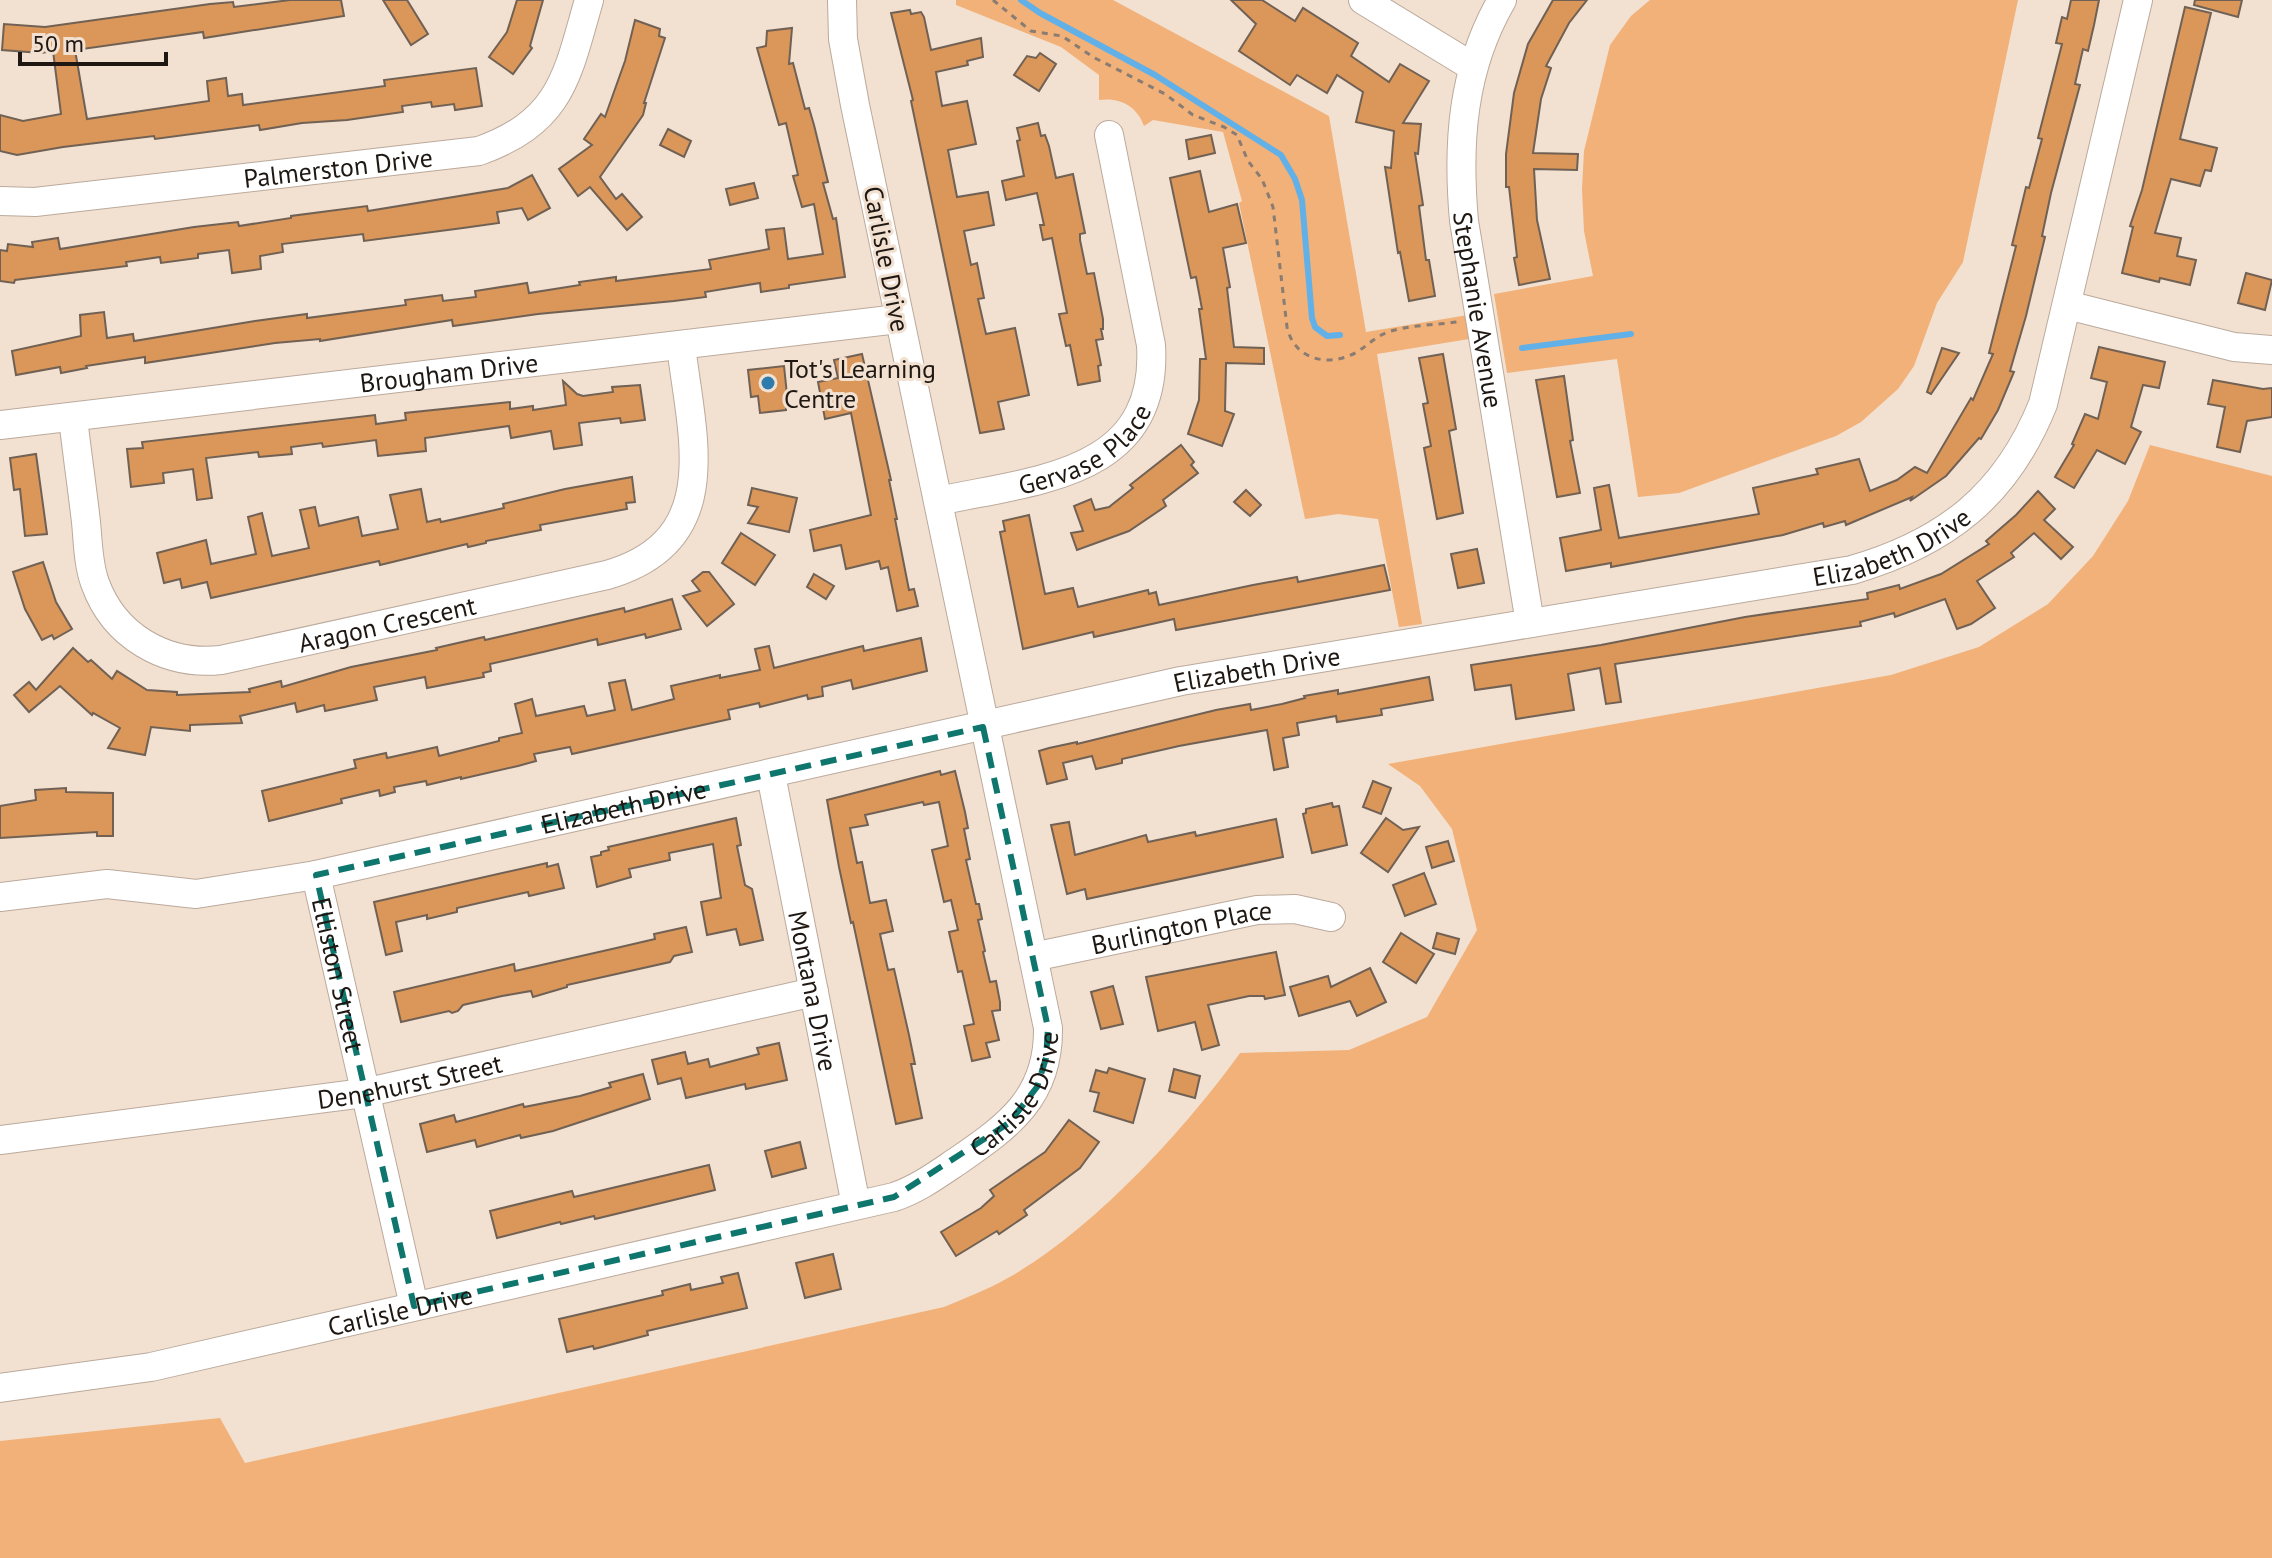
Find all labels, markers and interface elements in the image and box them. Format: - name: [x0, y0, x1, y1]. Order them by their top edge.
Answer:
- scale bar: [20, 16, 166, 66]
- text: 50 m: [32, 28, 84, 59]
- street label: Palmerston Drive: [242, 140, 434, 194]
- street label: Carlisle Drive: [857, 183, 917, 335]
- street label: Stephanie Avenue: [1447, 210, 1511, 410]
- street label: Brougham Drive: [358, 345, 540, 399]
- place label: Tot's Learning Centre: [784, 352, 936, 415]
- marker: Tot's Learning Centre: [759, 374, 777, 392]
- street label: Gervase Place: [1015, 399, 1158, 501]
- street label: Elizabeth Drive: [1810, 500, 1977, 593]
- street label: Aragon Crescent: [295, 588, 479, 659]
- street label: Elizabeth Drive: [1170, 638, 1343, 699]
- street label: Elizabeth Drive: [538, 771, 709, 841]
- street label: Burlington Place: [1088, 893, 1272, 961]
- street label: Elliston Street: [305, 894, 372, 1055]
- street label: Montana Drive: [782, 908, 846, 1074]
- street label: Carlisle Drive: [963, 1031, 1065, 1164]
- street label: Denehurst Street: [315, 1046, 505, 1115]
- street label: Carlisle Drive: [324, 1277, 476, 1343]

